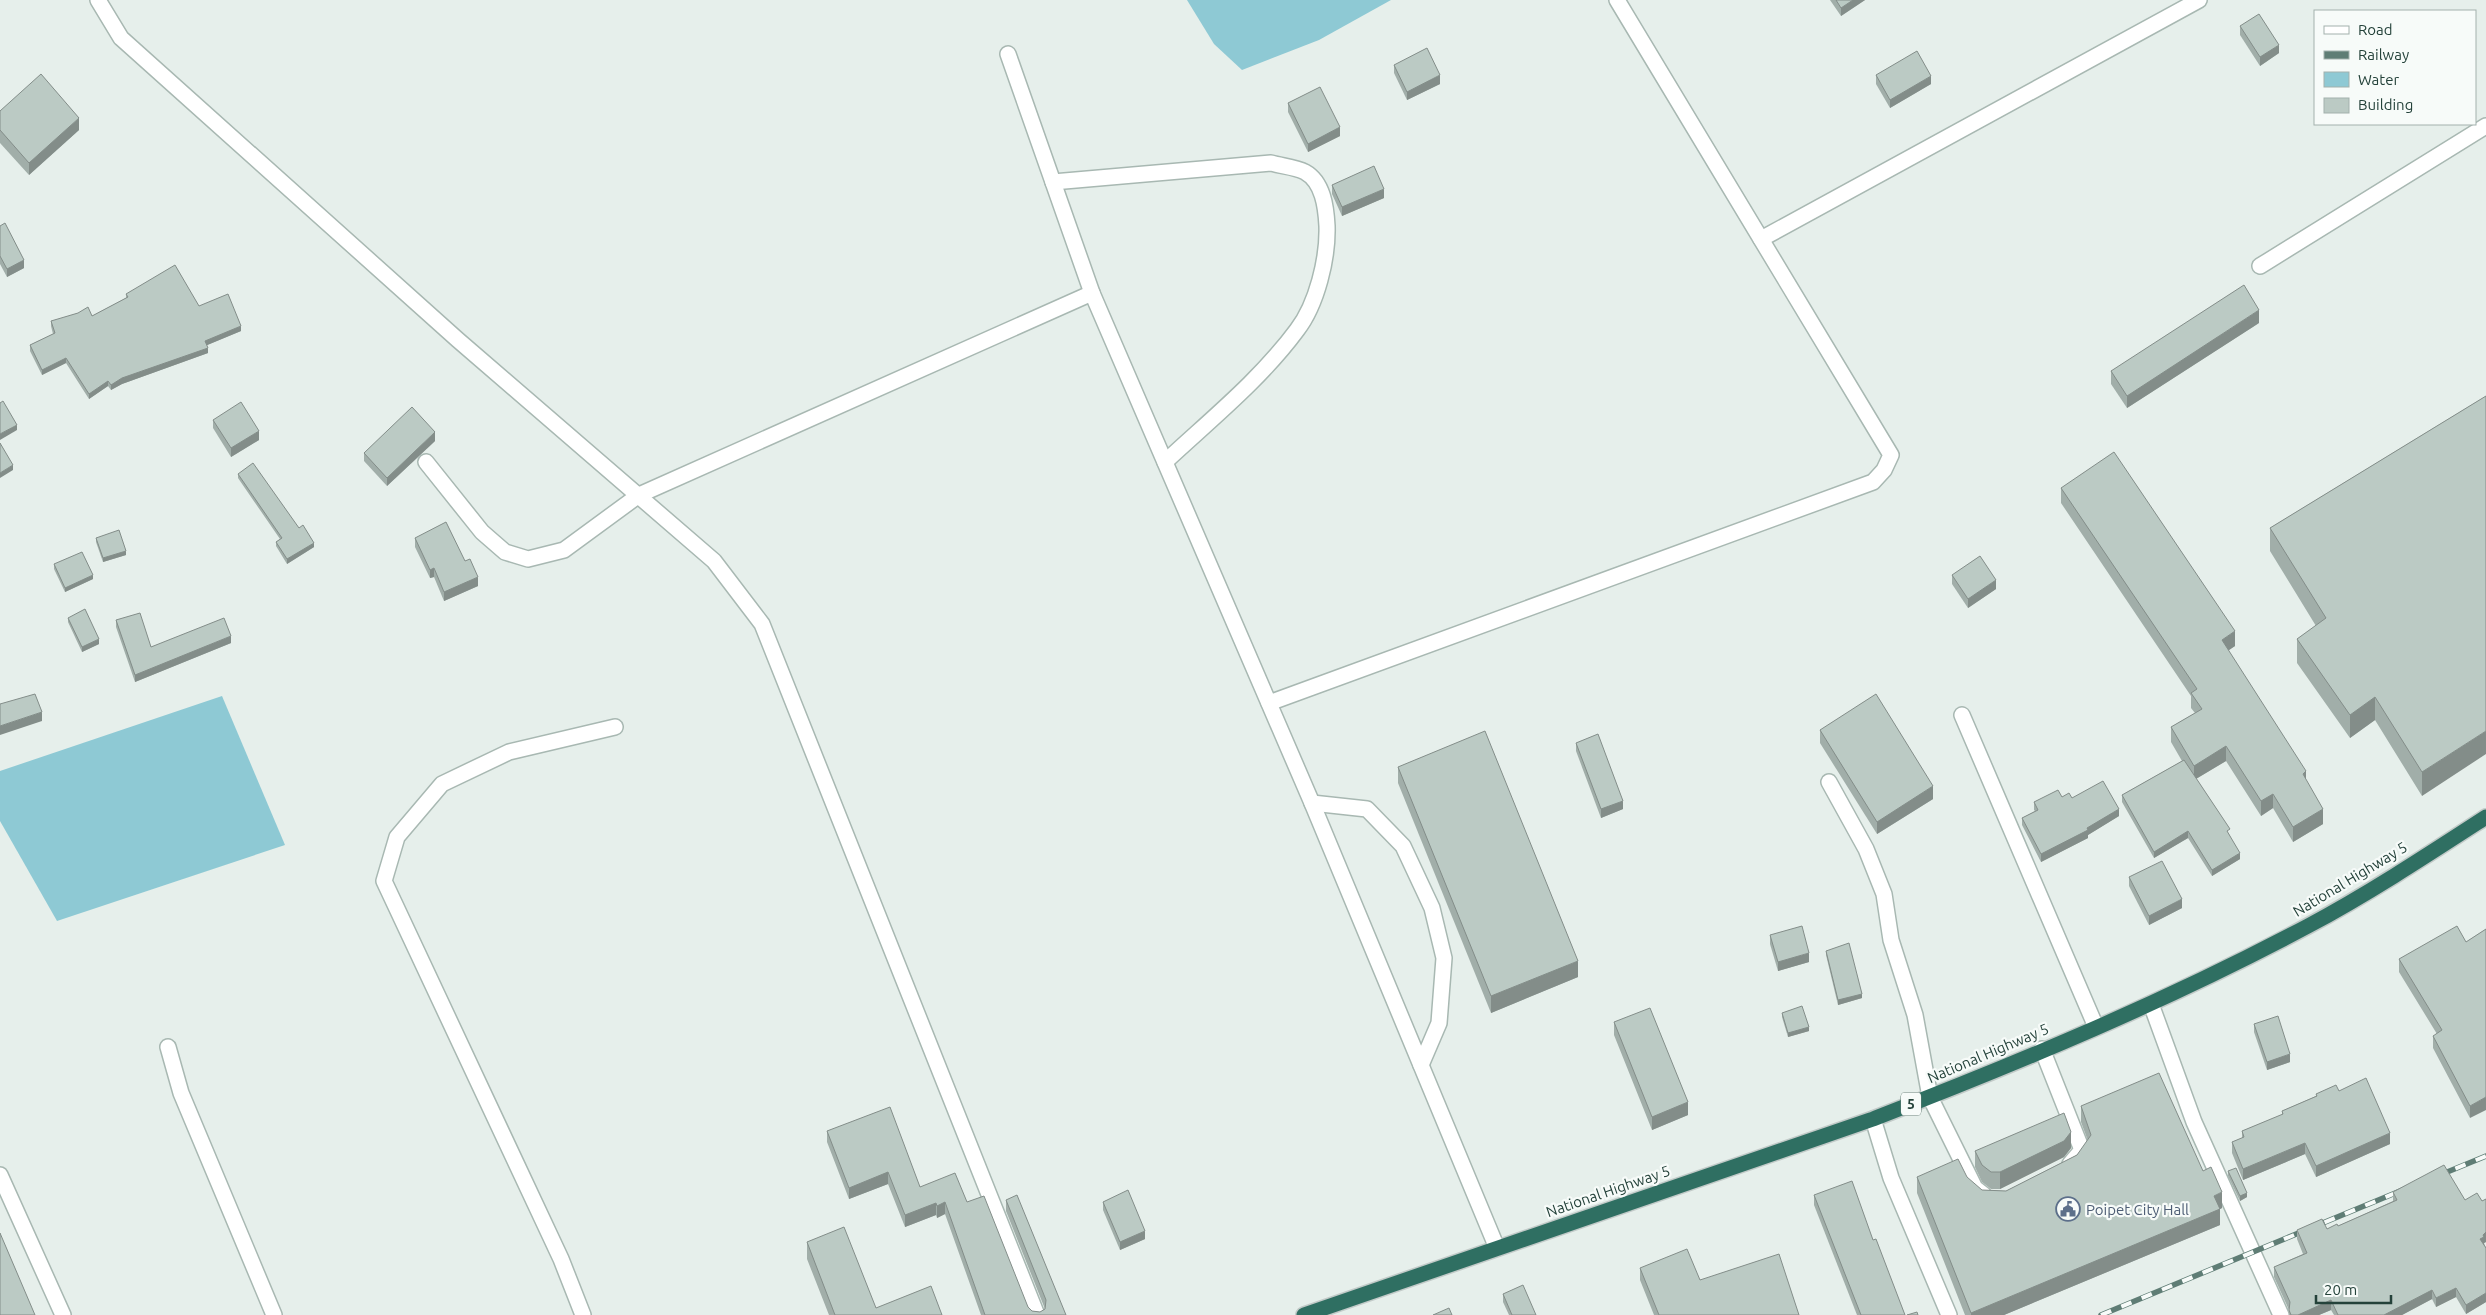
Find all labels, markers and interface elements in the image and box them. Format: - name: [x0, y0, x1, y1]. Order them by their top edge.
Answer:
- legend: [2314, 10, 2476, 125]
- text: Road: [2358, 21, 2393, 38]
- text: Railway: [2358, 46, 2409, 63]
- text: Water: [2358, 71, 2399, 88]
- text: Building: [2358, 96, 2413, 113]
- street label: National Highway 5: [2290, 838, 2410, 920]
- street label: National Highway 5: [1925, 1020, 2051, 1086]
- road number: 5: [1901, 1092, 1921, 1116]
- street label: National Highway 5: [1544, 1162, 1672, 1220]
- public building icon: Poipet City Hall: [2055, 1196, 2081, 1222]
- place label: Poipet City Hall: [2086, 1201, 2189, 1218]
- scale bar: [2316, 1272, 2391, 1304]
- text: 20 m: [2324, 1281, 2357, 1298]

